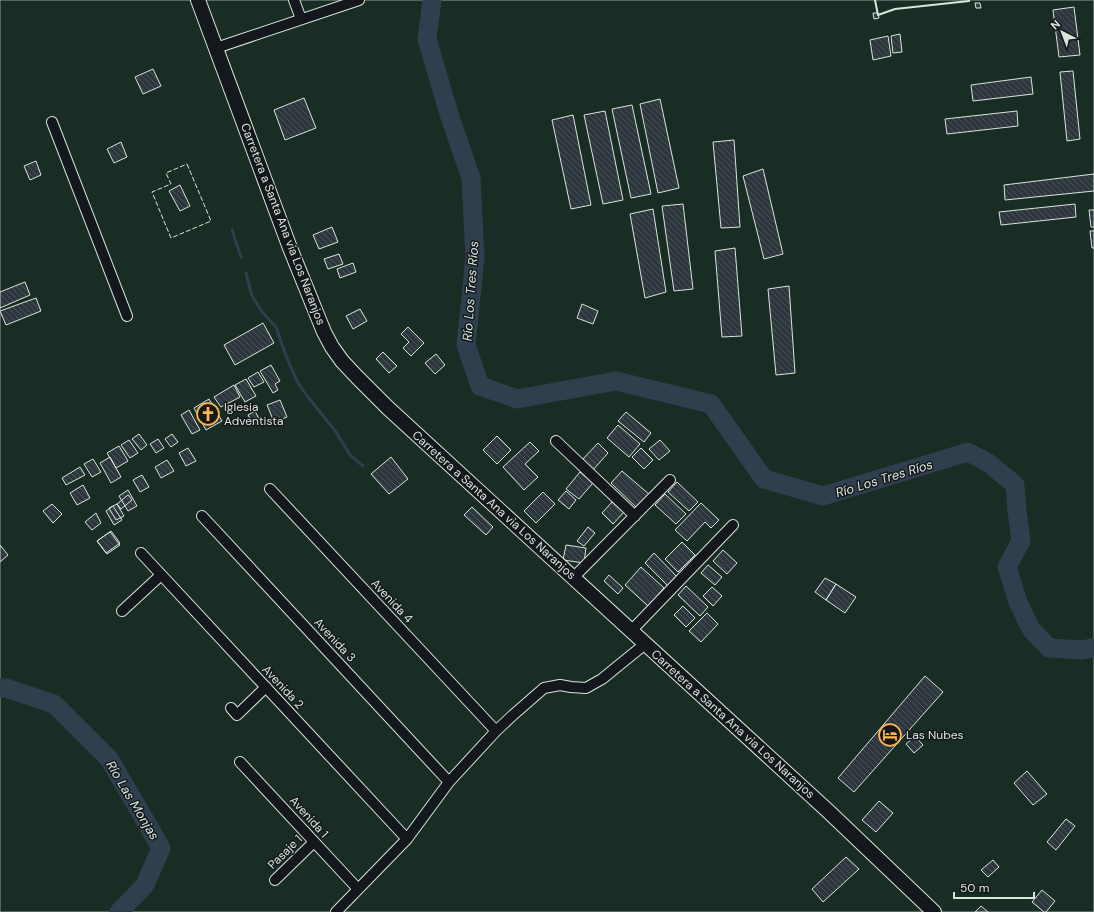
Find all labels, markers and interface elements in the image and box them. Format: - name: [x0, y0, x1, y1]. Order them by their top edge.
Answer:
- north arrow: [1042, 12, 1082, 52]
- text: N: [1048, 17, 1063, 32]
- street label: Carretera a Santa Ana via Los Naranjos: [237, 121, 329, 327]
- water label: Río Los Tres Ríos: [459, 240, 482, 342]
- place label: Iglesia Adventista: [224, 399, 283, 429]
- church icon: Iglesia Adventista: [195, 401, 221, 427]
- street label: Carretera a Santa Ana via Los Naranjos: [409, 427, 579, 583]
- water label: Río Los Tres Ríos: [833, 456, 935, 501]
- street label: Avenida 4: [368, 576, 416, 626]
- street label: Avenida 3: [311, 615, 359, 665]
- street label: Carretera a Santa Ana via Los Naranjos: [648, 646, 818, 802]
- street label: Avenida 2: [259, 662, 307, 712]
- hotel icon: Las Nubes: [877, 722, 903, 748]
- place label: Las Nubes: [906, 727, 964, 743]
- water label: Río Las Monjas: [102, 758, 163, 843]
- street label: Avenida 1: [286, 793, 332, 841]
- street label: Pasaje 1: [264, 831, 306, 873]
- scale bar: [954, 874, 1034, 900]
- text: 50 m: [960, 880, 989, 896]

